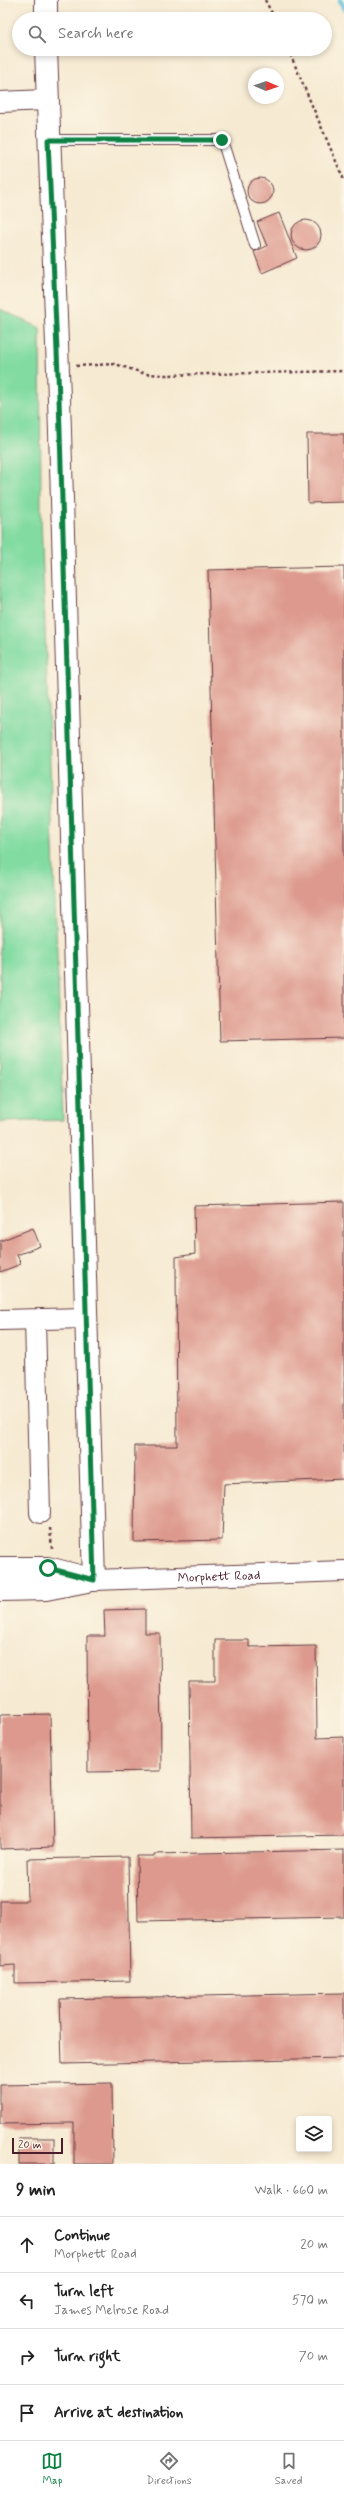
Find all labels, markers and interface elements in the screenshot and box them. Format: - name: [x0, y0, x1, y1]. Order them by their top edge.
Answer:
- search box: [12, 12, 332, 56]
- icon: search: [26, 23, 48, 45]
- text: Search here: [58, 24, 134, 44]
- north arrow: [248, 68, 284, 104]
- route end: [213, 131, 231, 149]
- route start: [39, 1559, 57, 1577]
- street label: Morphett Road: [177, 1567, 261, 1587]
- map controls: [296, 2116, 332, 2152]
- button: layers: [296, 2116, 332, 2152]
- scale bar: [12, 2136, 63, 2155]
- text: 20 m: [18, 2138, 41, 2152]
- text: 9 min: [16, 2179, 56, 2201]
- text: Walk · 660 m: [254, 2182, 328, 2199]
- text: Continue: [54, 2226, 110, 2246]
- icon: ahead: [16, 2234, 38, 2256]
- text: 20 m: [300, 2236, 328, 2253]
- text: Morphett Road: [54, 2246, 137, 2263]
- text: Turn left: [54, 2282, 114, 2302]
- icon: left: [16, 2290, 38, 2312]
- text: 570 m: [292, 2292, 328, 2309]
- text: James Melrose Road: [54, 2302, 169, 2319]
- icon: right: [16, 2346, 38, 2368]
- text: Turn right: [54, 2347, 121, 2367]
- text: 70 m: [299, 2348, 328, 2365]
- icon: arrive: [16, 2402, 38, 2424]
- text: Arrive at destination: [54, 2403, 183, 2423]
- tab: Map: [41, 2450, 63, 2488]
- tab: Directions: [146, 2450, 192, 2488]
- tab: Saved: [275, 2450, 302, 2488]

